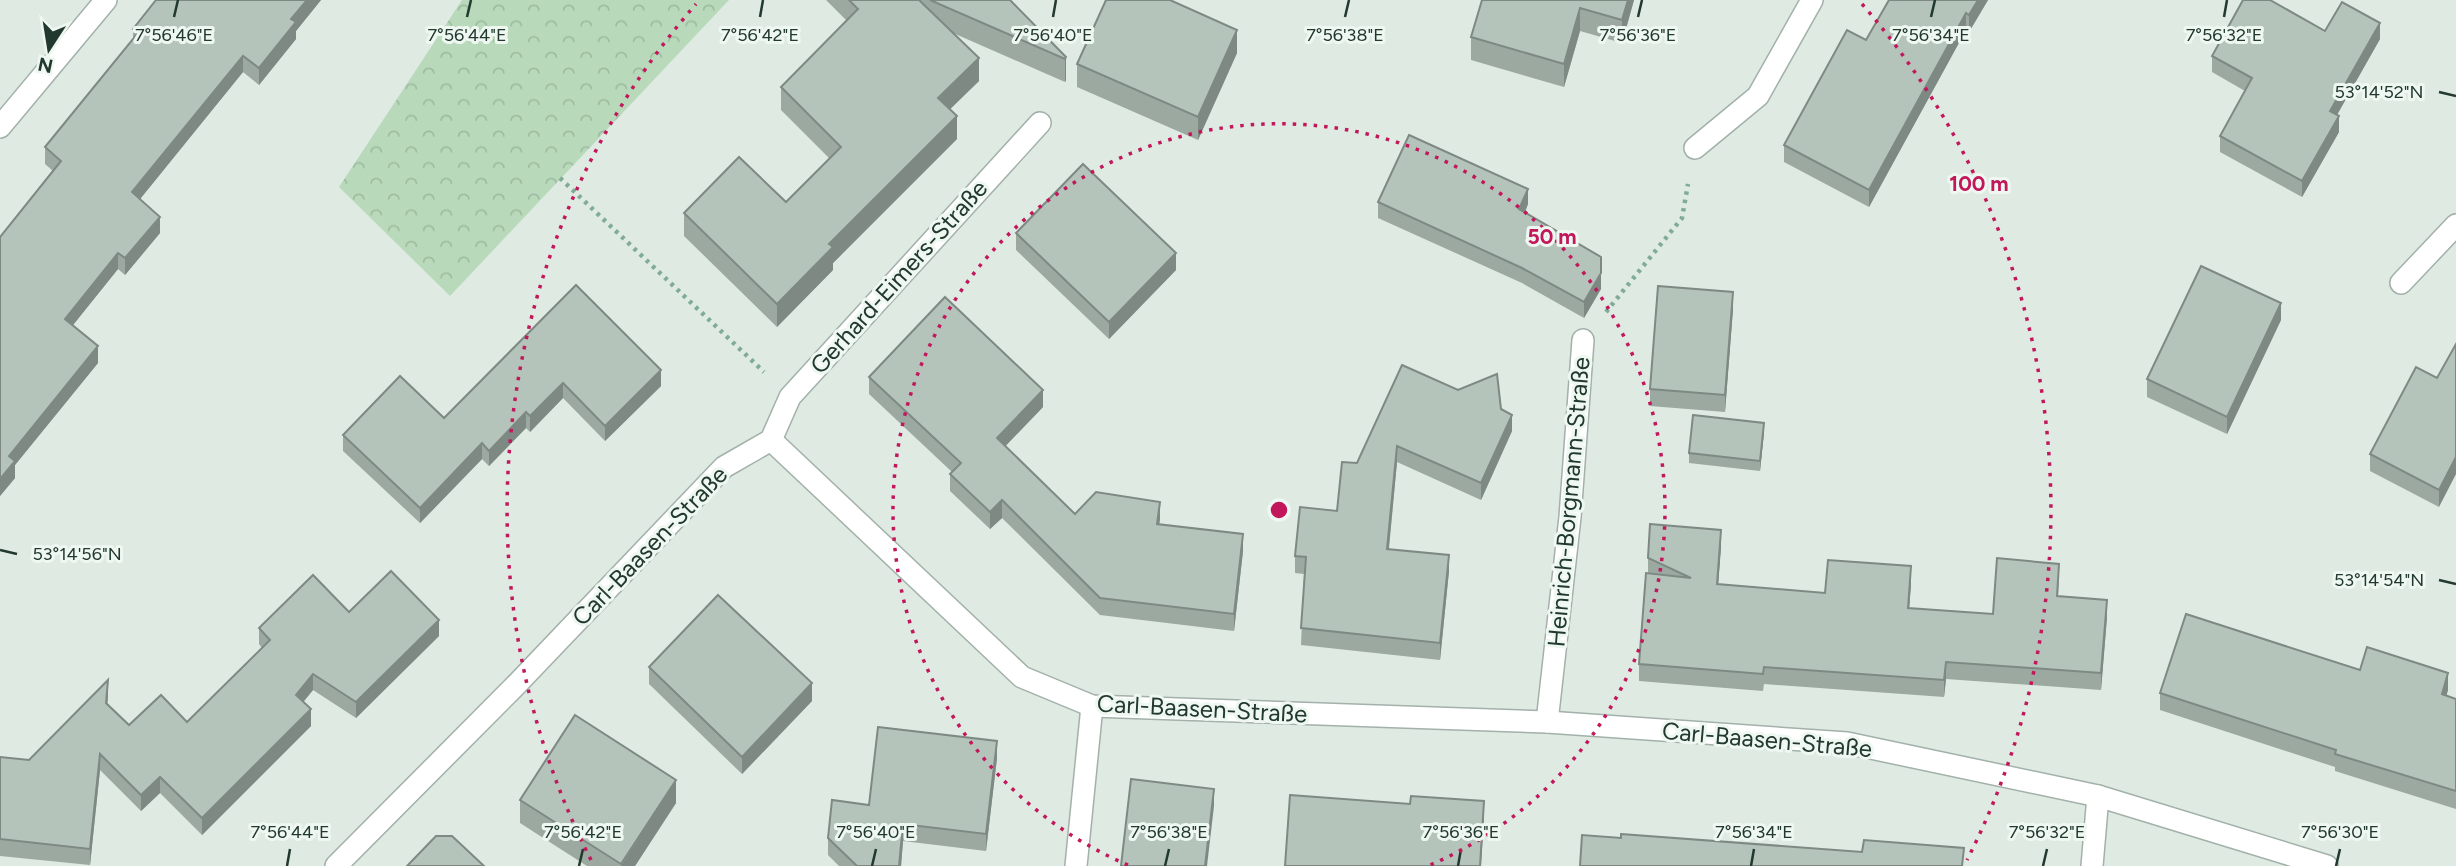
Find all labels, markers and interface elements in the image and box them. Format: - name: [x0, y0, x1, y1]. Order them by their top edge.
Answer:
- north arrow: [14, 14, 84, 84]
- text: 7°56'46"E: [135, 24, 213, 46]
- text: 7°56'44"E: [427, 24, 507, 46]
- text: 7°56'42"E: [721, 24, 799, 46]
- text: 7°56'40"E: [1013, 24, 1093, 46]
- text: 7°56'38"E: [1306, 24, 1384, 46]
- text: 7°56'36"E: [1600, 24, 1676, 46]
- text: 7°56'34"E: [1892, 24, 1970, 46]
- text: 7°56'32"E: [2186, 24, 2262, 46]
- text: N: [36, 52, 55, 78]
- text: 53°14'52"N: [2334, 81, 2424, 103]
- text: 100 m: [1949, 171, 2009, 196]
- street label: Gerhard-Eimers-Straße: [804, 174, 993, 380]
- text: 50 m: [1527, 224, 1577, 249]
- street label: Heinrich-Borgmann-Straße: [1541, 356, 1596, 648]
- street label: Carl-Baasen-Straße: [566, 460, 733, 631]
- centre of rings: [1267, 498, 1291, 522]
- text: 53°14'56"N: [32, 543, 122, 565]
- text: 53°14'54"N: [2334, 569, 2424, 591]
- street label: Carl-Baasen-Straße: [1096, 689, 1308, 728]
- street label: Carl-Baasen-Straße: [1661, 716, 1873, 763]
- text: 7°56'44"E: [250, 821, 330, 843]
- text: 7°56'42"E: [544, 821, 622, 843]
- text: 7°56'40"E: [836, 821, 916, 843]
- text: 7°56'38"E: [1130, 821, 1208, 843]
- text: 7°56'36"E: [1423, 821, 1499, 843]
- text: 7°56'34"E: [1715, 821, 1793, 843]
- text: 7°56'32"E: [2009, 821, 2085, 843]
- text: 7°56'30"E: [2301, 821, 2379, 843]

